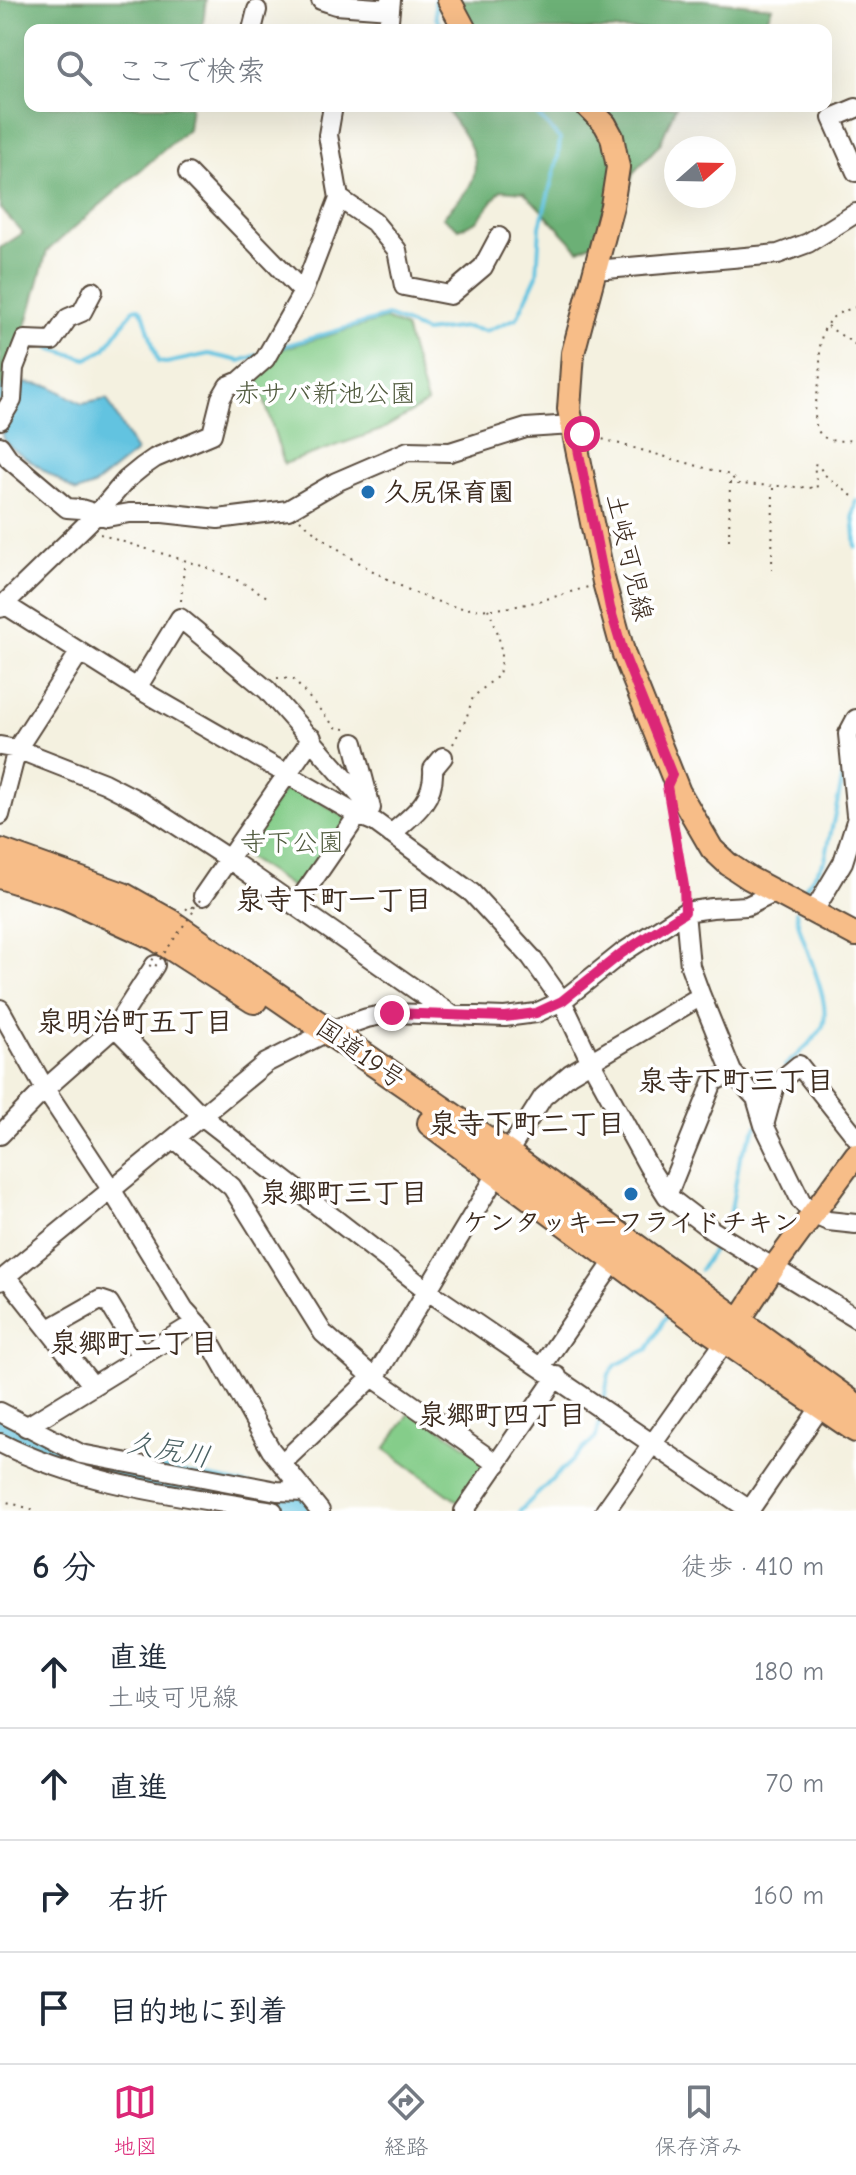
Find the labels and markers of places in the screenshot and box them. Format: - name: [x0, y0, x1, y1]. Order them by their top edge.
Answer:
- place label: 久尻保育園: [384, 478, 514, 508]
- marker: 久尻保育園: [359, 483, 377, 501]
- marker: ケンタッキーフライドチキン: [622, 1185, 640, 1203]
- place label: ケンタッキーフライドチキン: [463, 1208, 799, 1238]

